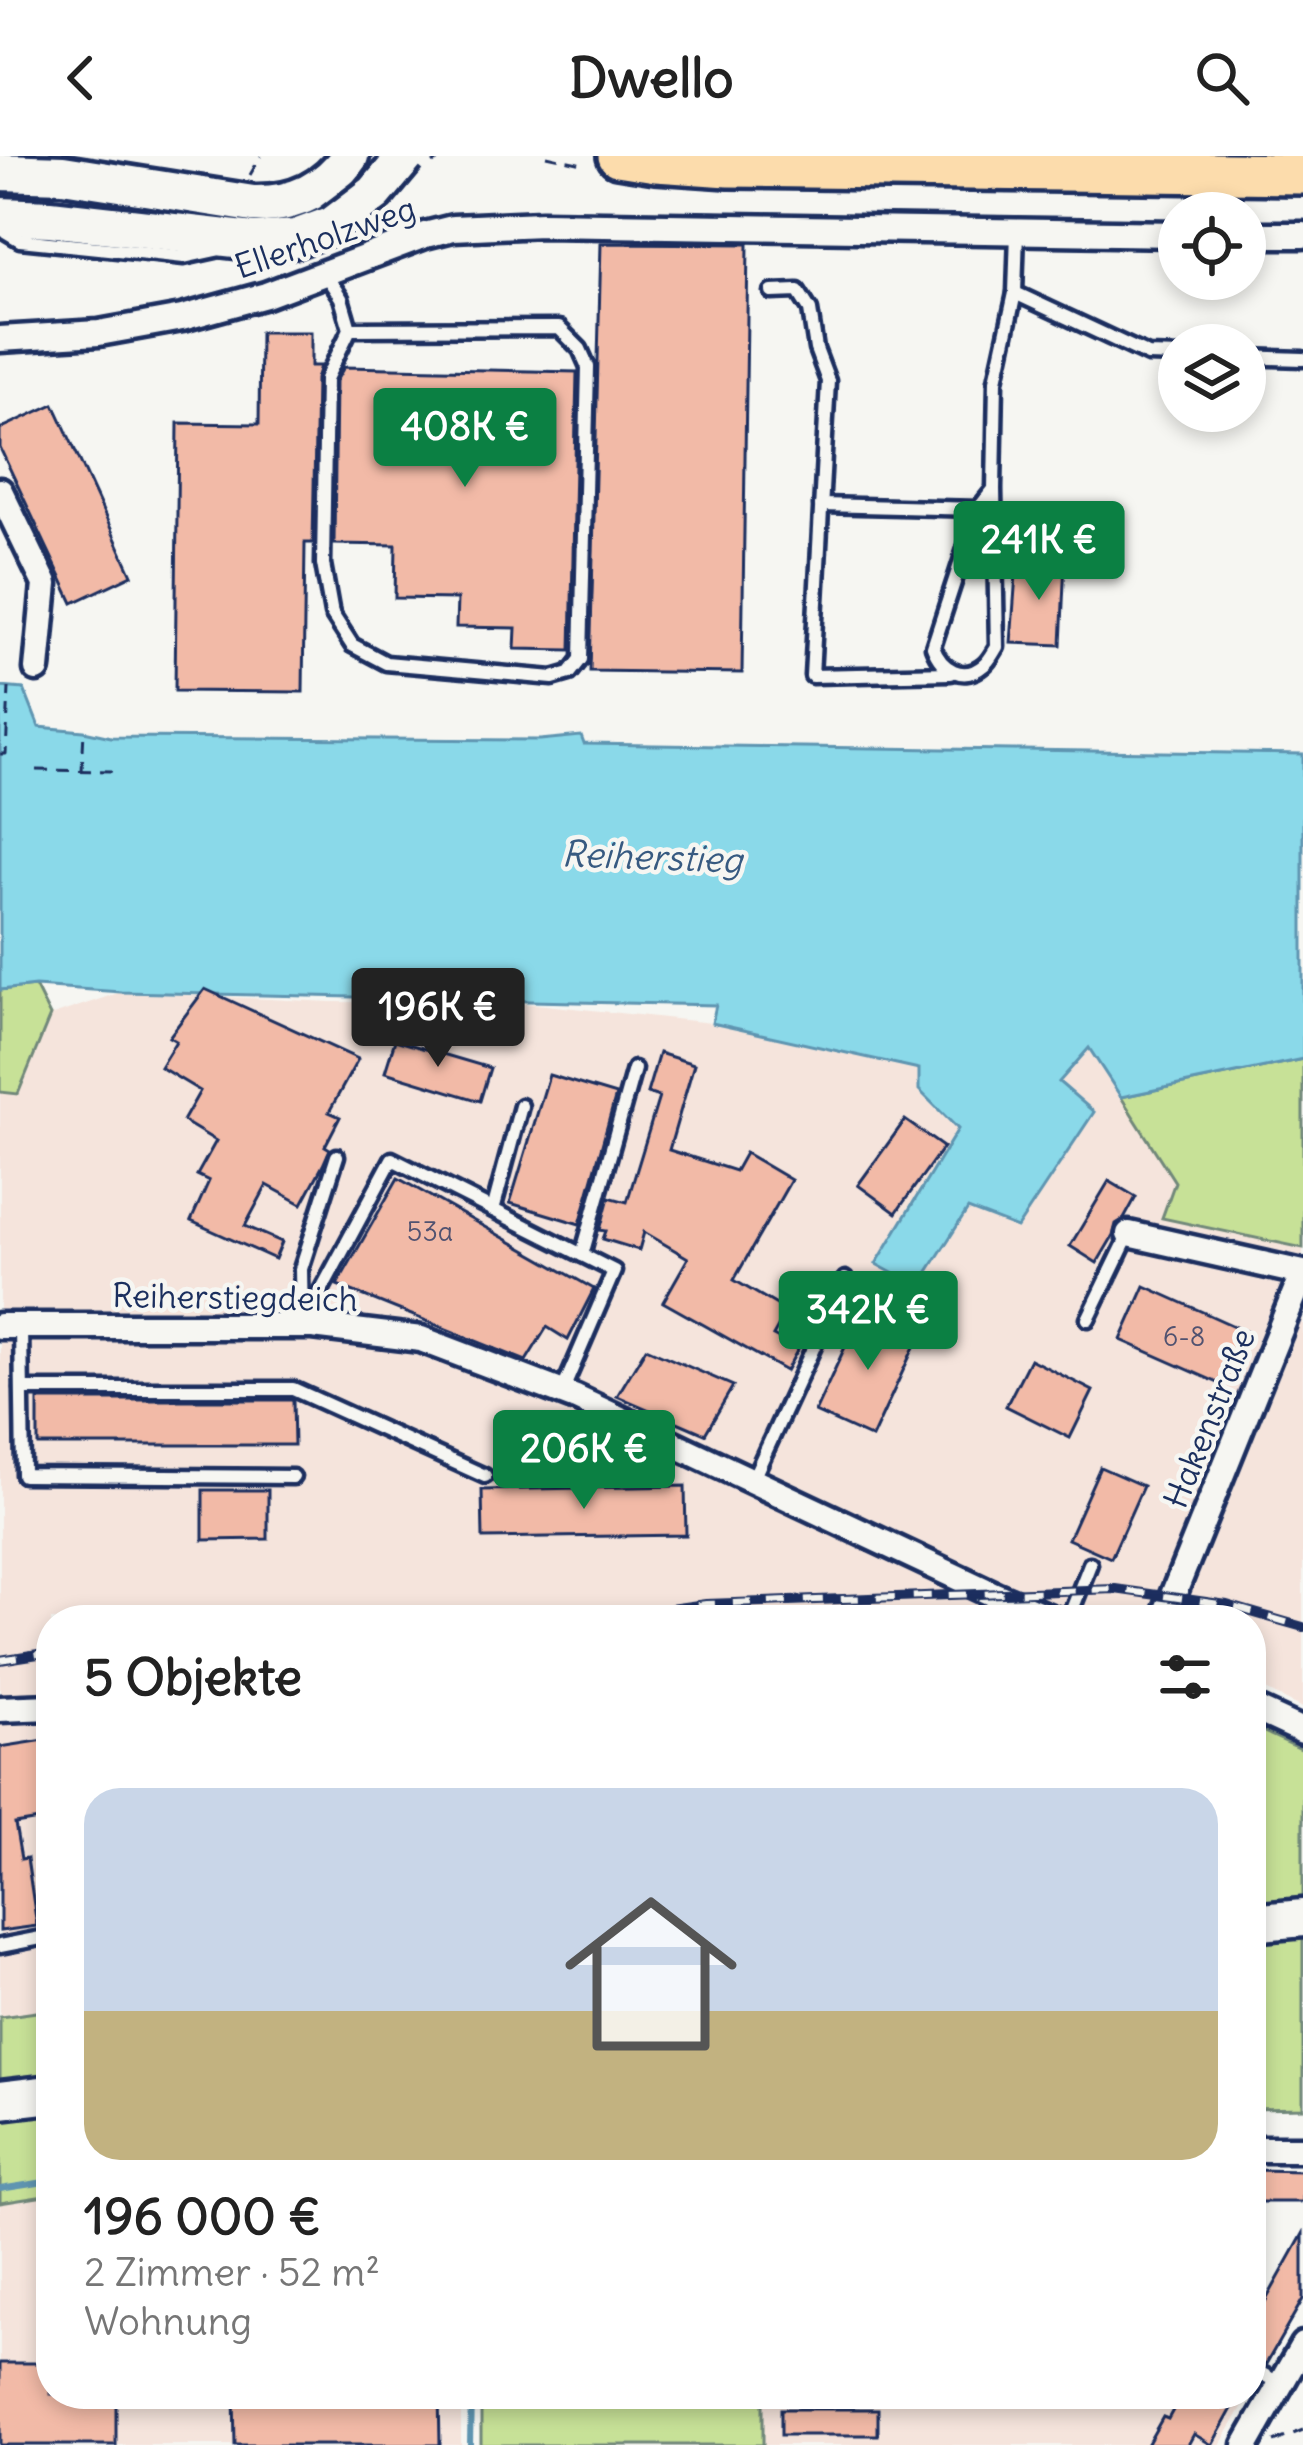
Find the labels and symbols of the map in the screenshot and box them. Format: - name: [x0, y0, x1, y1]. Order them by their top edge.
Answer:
- street label: Ellerholzweg: [229, 186, 421, 288]
- pin: 408K €: [367, 388, 563, 490]
- pin: 241K €: [941, 501, 1137, 603]
- water label: Reiherstieg: [561, 831, 746, 883]
- pin: 196K €: [340, 968, 536, 1070]
- house number: 53a: [407, 1214, 453, 1248]
- pin: 342K €: [770, 1271, 966, 1373]
- street label: Reiherstiegdeich: [112, 1274, 358, 1320]
- house number: 6-8: [1163, 1319, 1205, 1353]
- street label: Hakenstraße: [1154, 1322, 1264, 1514]
- pin: 206K €: [486, 1410, 682, 1512]

